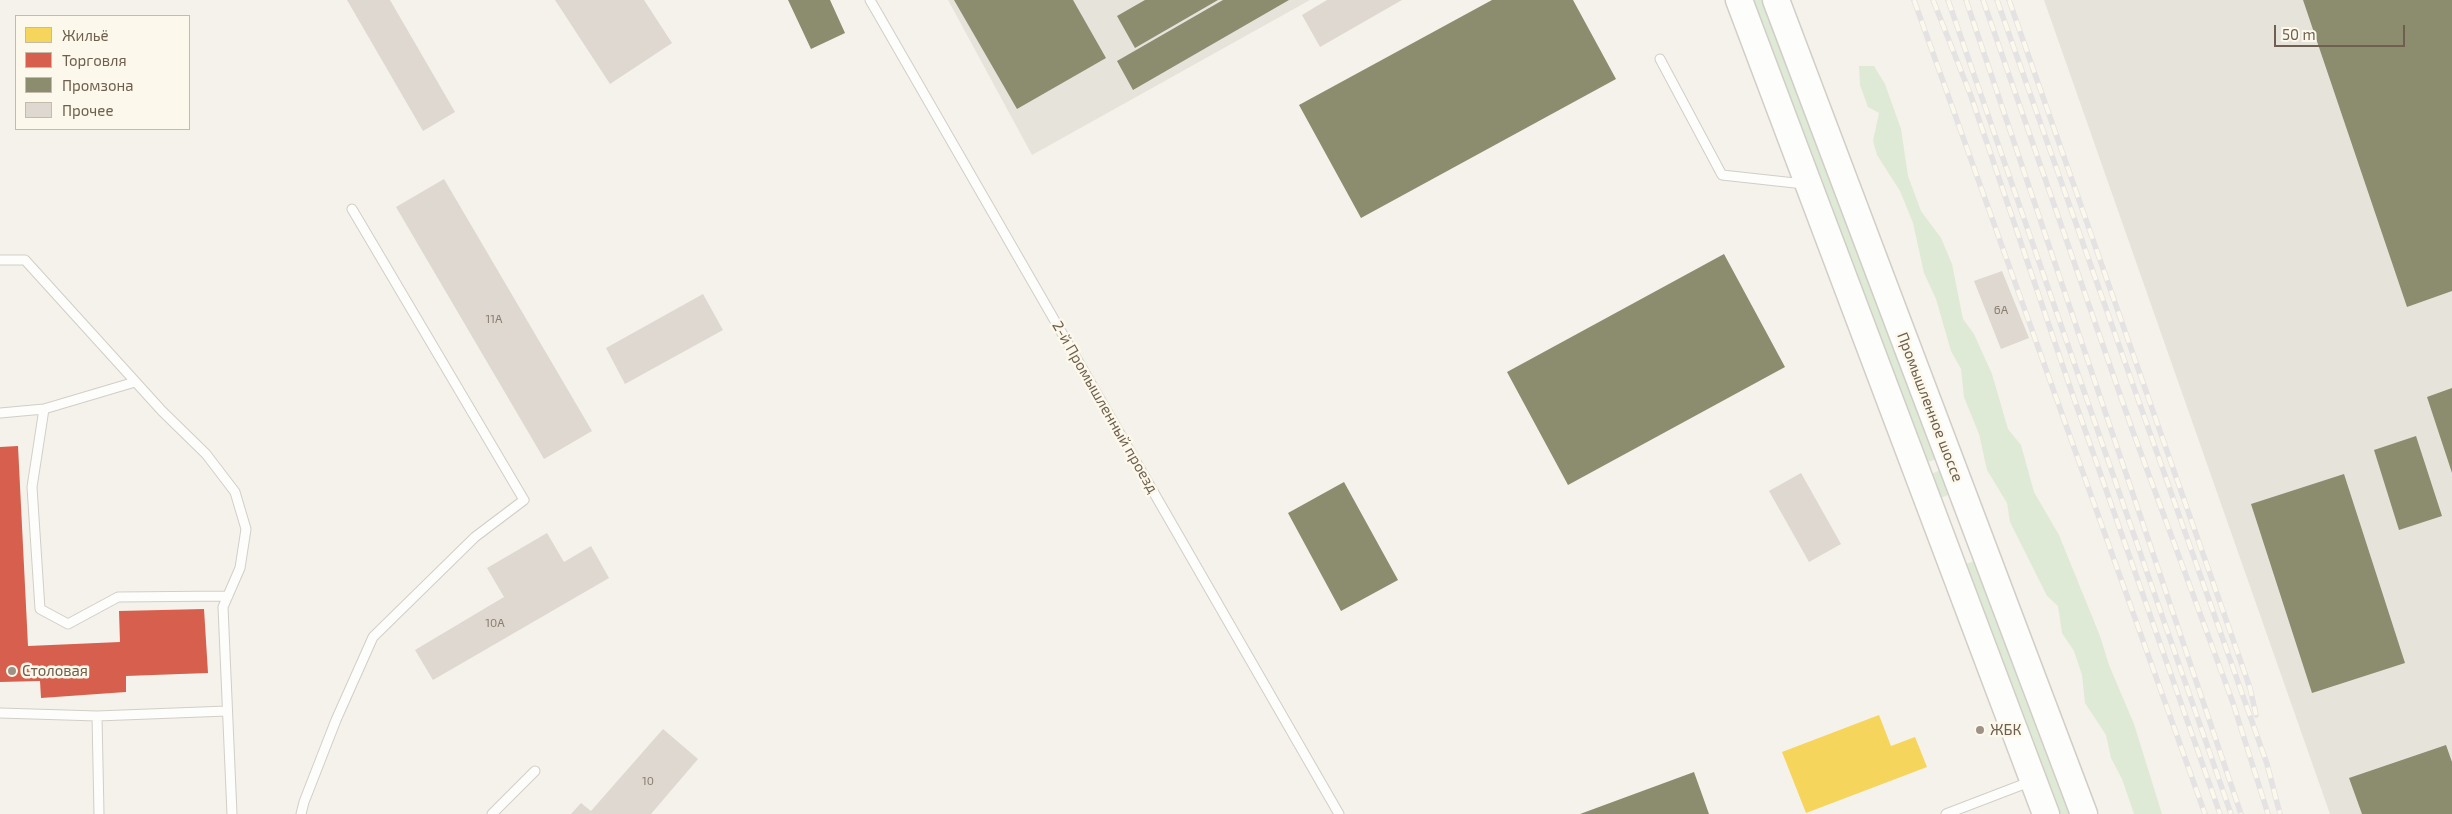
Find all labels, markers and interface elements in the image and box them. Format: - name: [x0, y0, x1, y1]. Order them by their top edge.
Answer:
- legend: [15, 15, 190, 130]
- scale bar: [2277, 15, 2408, 47]
- text: 50 m: [2282, 25, 2316, 43]
- text: Жильё: [62, 26, 109, 44]
- text: Торговля: [62, 51, 127, 69]
- text: Промзона: [62, 76, 134, 94]
- text: Прочее: [62, 101, 114, 119]
- house number: 6А: [1994, 303, 2008, 317]
- house number: 11А: [485, 312, 503, 326]
- street label: 2-й Промышленный проезд: [1048, 318, 1162, 496]
- street label: Промышленное шоссе: [1893, 330, 1967, 484]
- house number: 10А: [485, 616, 505, 630]
- place label: Столовая: [22, 662, 88, 680]
- marker: Столовая: [6, 665, 18, 677]
- place label: ЖБК: [1990, 721, 2022, 739]
- marker: ЖБК: [1974, 724, 1986, 736]
- house number: 10: [642, 774, 654, 788]

